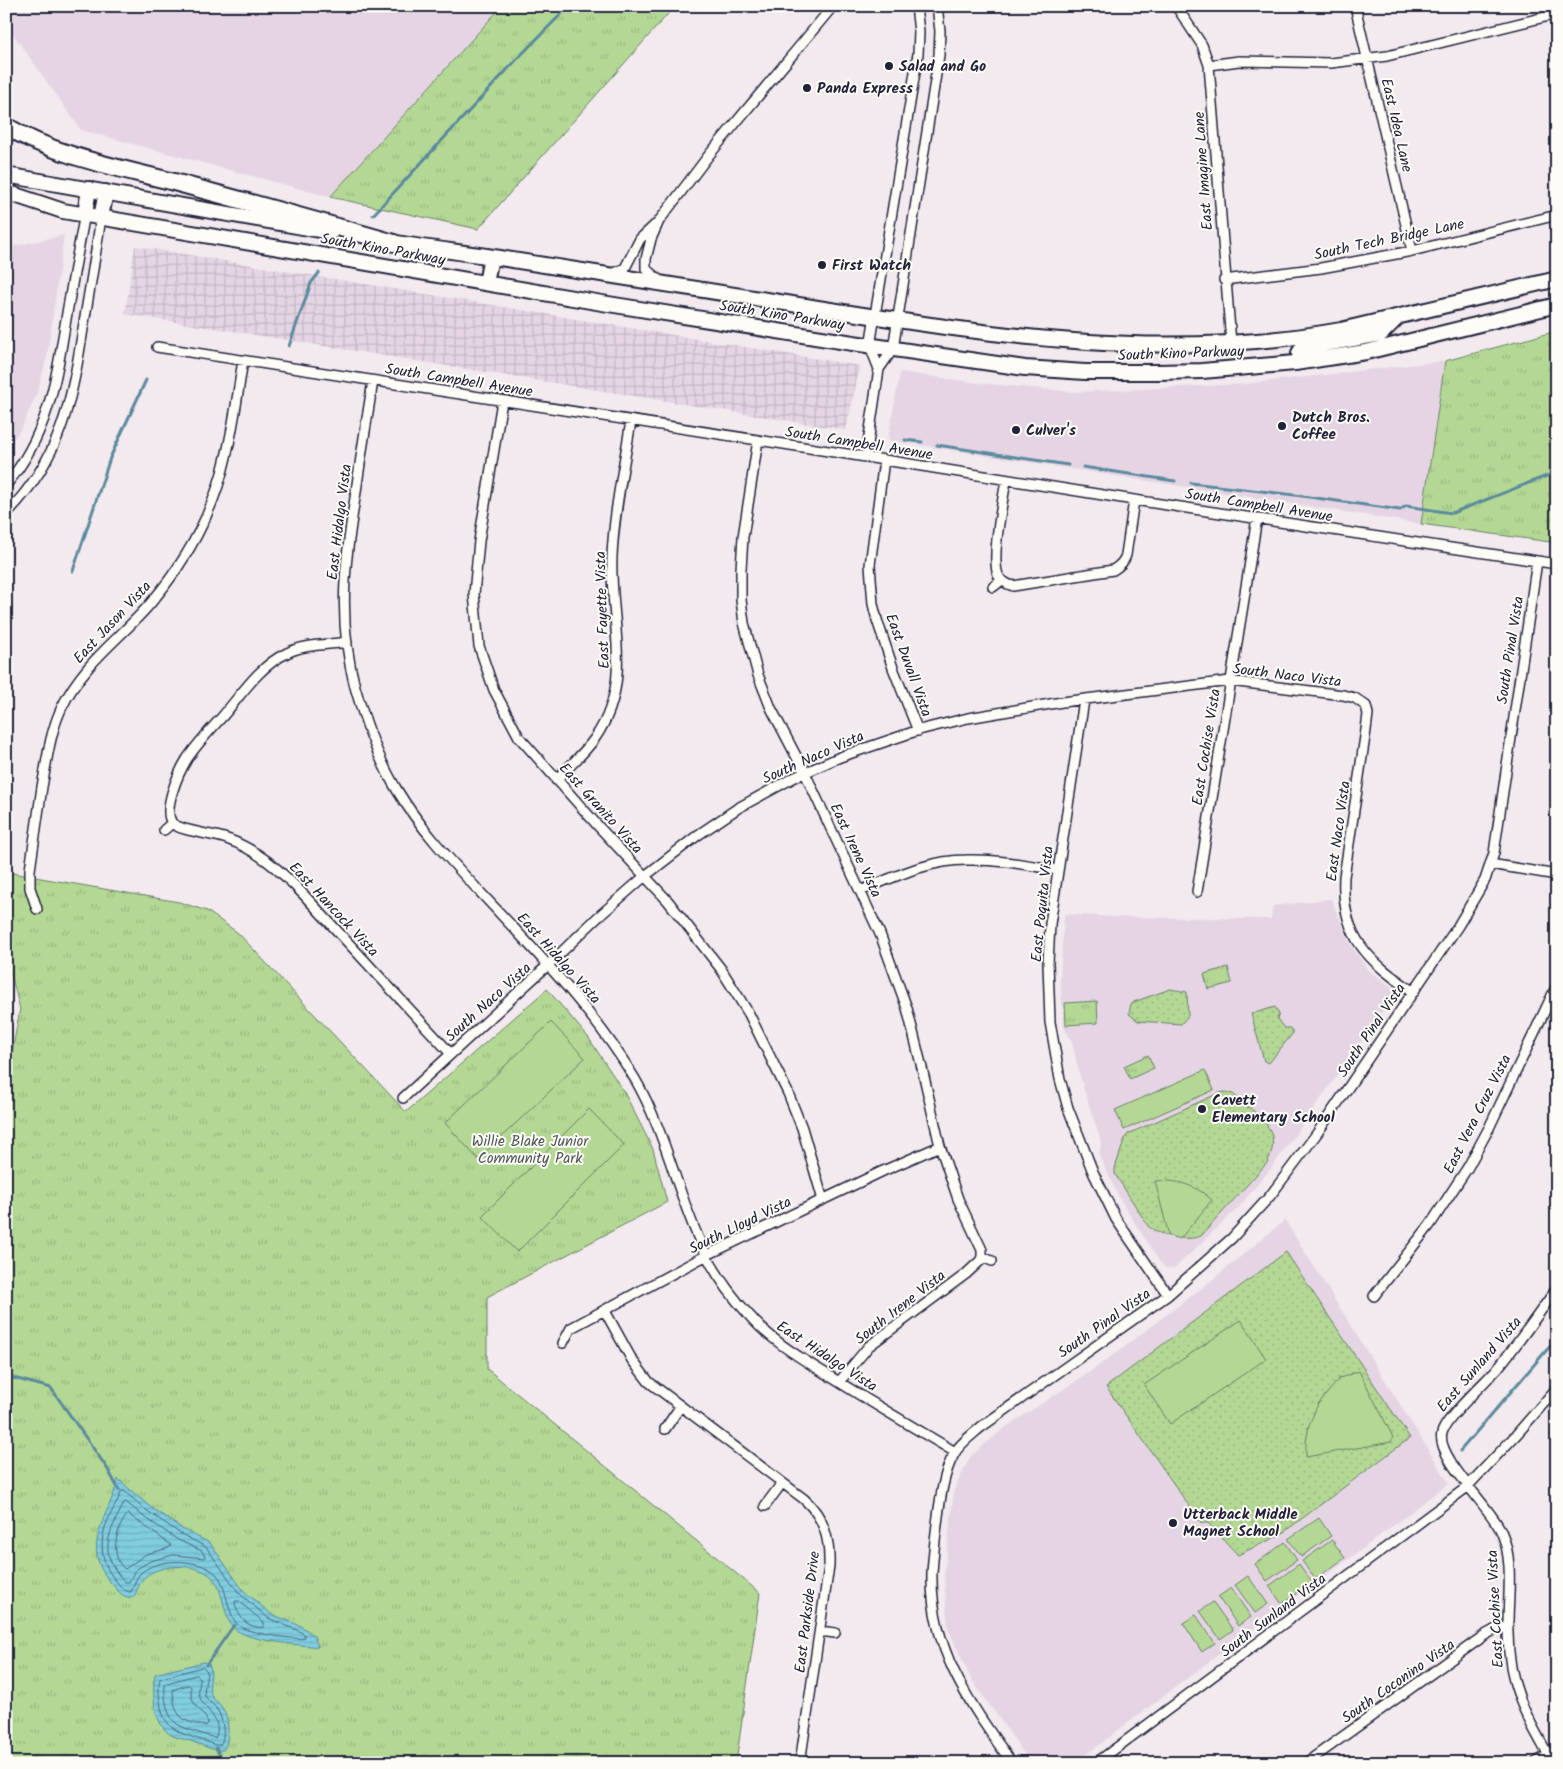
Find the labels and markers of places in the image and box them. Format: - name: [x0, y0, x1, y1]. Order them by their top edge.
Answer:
- place label: Salad and Go: [899, 55, 986, 79]
- marker: Salad and Go: [883, 60, 895, 72]
- place label: Panda Express: [817, 77, 913, 101]
- marker: Panda Express: [801, 82, 813, 94]
- place label: First Watch: [832, 254, 911, 278]
- marker: First Watch: [816, 259, 828, 271]
- place label: Dutch Bros. Coffee: [1292, 406, 1370, 447]
- place label: Culver's: [1026, 419, 1076, 443]
- marker: Dutch Bros. Coffee: [1276, 420, 1288, 432]
- marker: Culver's: [1010, 424, 1022, 436]
- place label: Cavett Elementary School: [1212, 1089, 1335, 1130]
- marker: Cavett Elementary School: [1196, 1103, 1208, 1115]
- place label: Utterback Middle Magnet School: [1183, 1503, 1298, 1544]
- marker: Utterback Middle Magnet School: [1167, 1517, 1179, 1529]

